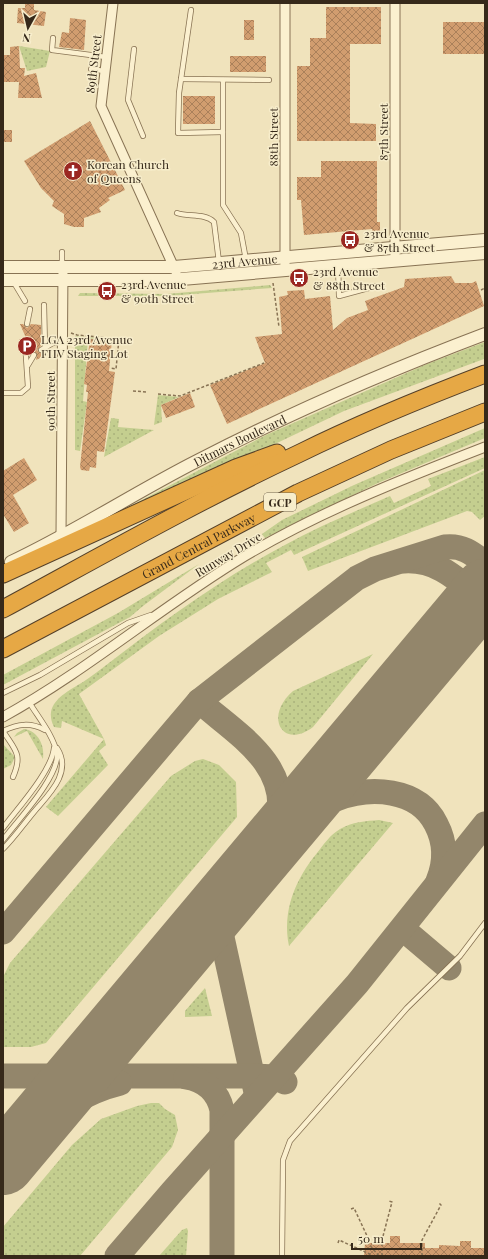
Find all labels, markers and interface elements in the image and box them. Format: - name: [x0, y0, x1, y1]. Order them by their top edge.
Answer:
- north arrow: [8, 8, 48, 48]
- text: N: [22, 30, 32, 46]
- street label: 89th Street: [81, 33, 105, 94]
- street label: 87th Street: [375, 102, 391, 161]
- street label: 88th Street: [265, 107, 281, 167]
- place label: Korean Church of Queens: [87, 156, 169, 186]
- church icon: Korean Church of Queens: [62, 160, 84, 182]
- place label: 23rd Avenue & 87th Street: [364, 225, 435, 255]
- bus stop icon: 23rd Avenue & 87th Street: [339, 229, 361, 251]
- street label: 23rd Avenue: [211, 250, 278, 272]
- place label: 23rd Avenue & 88th Street: [313, 263, 386, 293]
- bus stop icon: 23rd Avenue & 88th Street: [288, 267, 310, 289]
- place label: 23rd Avenue & 90th Street: [121, 276, 195, 306]
- bus stop icon: 23rd Avenue & 90th Street: [96, 280, 118, 302]
- place label: LGA 23rd Avenue FHV Staging Lot: [41, 331, 132, 361]
- parking icon: LGA 23rd Avenue FHV Staging Lot: [16, 335, 38, 357]
- street label: 90th Street: [42, 370, 58, 431]
- street label: Ditmars Boulevard: [190, 411, 288, 470]
- road number: GCP: [264, 493, 296, 511]
- street label: Grand Central Parkway: [139, 509, 258, 582]
- street label: Runway Drive: [192, 528, 264, 580]
- scale bar: [352, 1225, 421, 1251]
- text: 50 m: [358, 1230, 384, 1246]

